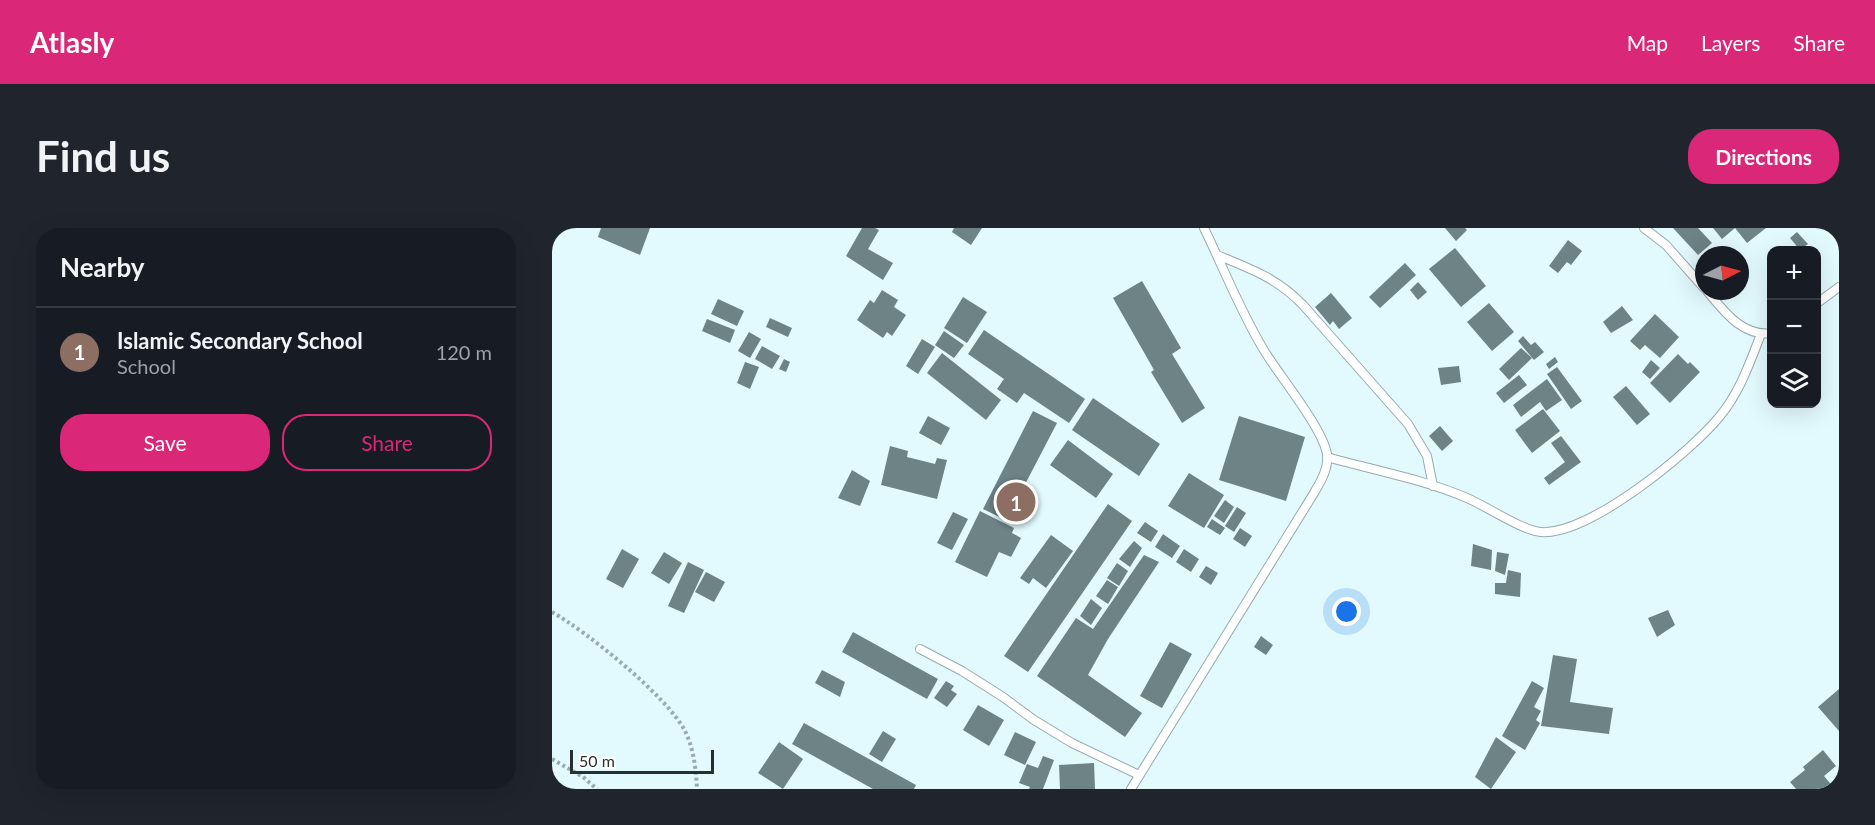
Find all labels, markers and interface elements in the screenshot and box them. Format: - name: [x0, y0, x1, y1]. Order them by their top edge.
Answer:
- text: Atlasly: [30, 25, 114, 59]
- text: Map: [1627, 30, 1668, 55]
- text: Layers: [1701, 30, 1760, 55]
- text: Share: [1793, 30, 1845, 55]
- button: Directions: [1688, 129, 1839, 184]
- text: Find us: [36, 131, 170, 181]
- north arrow: [1695, 246, 1749, 300]
- map controls: [1767, 246, 1821, 408]
- button: +: [1767, 246, 1821, 300]
- text: Nearby: [60, 251, 145, 283]
- button: −: [1767, 300, 1821, 354]
- text: Islamic Secondary School: [117, 327, 363, 354]
- text: 1: [74, 340, 85, 364]
- text: 120 m: [436, 340, 492, 364]
- text: School: [117, 354, 176, 378]
- button: layers: [1767, 354, 1821, 408]
- button: Save: [60, 414, 270, 471]
- button: Share: [282, 414, 492, 471]
- pin: 1: [996, 480, 1036, 524]
- your location: [1332, 597, 1361, 626]
- scale bar: [570, 747, 714, 774]
- text: 50 m: [579, 751, 615, 770]

